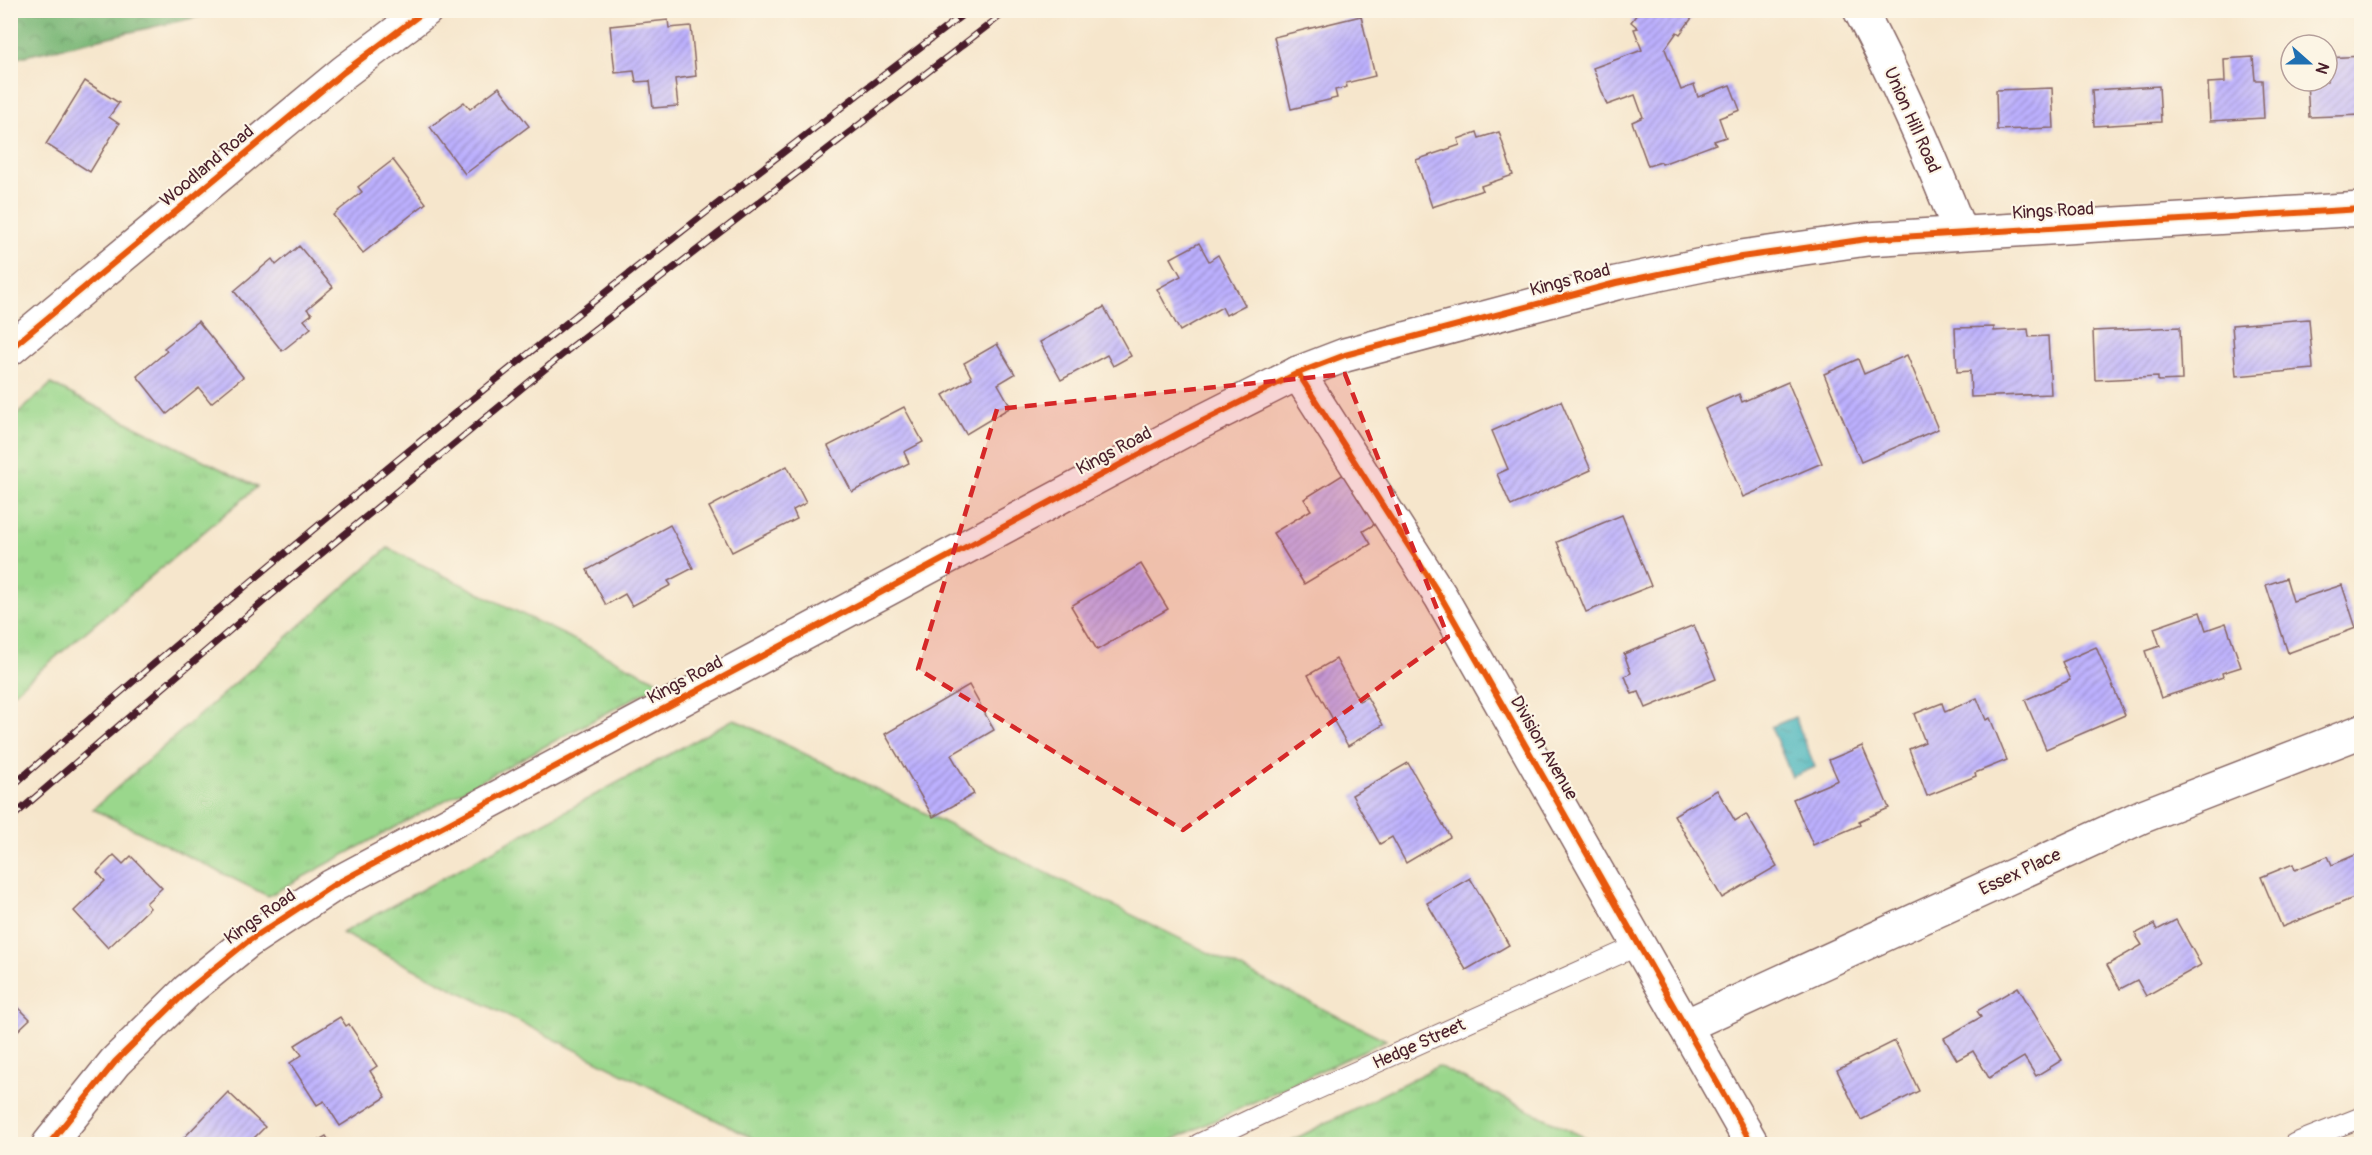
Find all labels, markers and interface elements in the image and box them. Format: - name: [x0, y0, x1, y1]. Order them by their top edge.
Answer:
- north arrow: [2279, 33, 2339, 93]
- text: N: [2311, 59, 2333, 77]
- street label: Union Hill Road: [1878, 64, 1946, 176]
- street label: Woodland Road: [155, 120, 259, 212]
- street label: Kings Road: [2011, 197, 2095, 225]
- street label: Kings Road: [1527, 258, 1613, 302]
- street label: Kings Road: [1072, 422, 1156, 480]
- street label: Kings Road: [643, 651, 727, 709]
- street label: Division Avenue: [1505, 692, 1583, 804]
- street label: Essex Place: [1975, 843, 2065, 901]
- street label: Kings Road: [220, 884, 300, 950]
- street label: Hedge Street: [1369, 1013, 1470, 1075]

